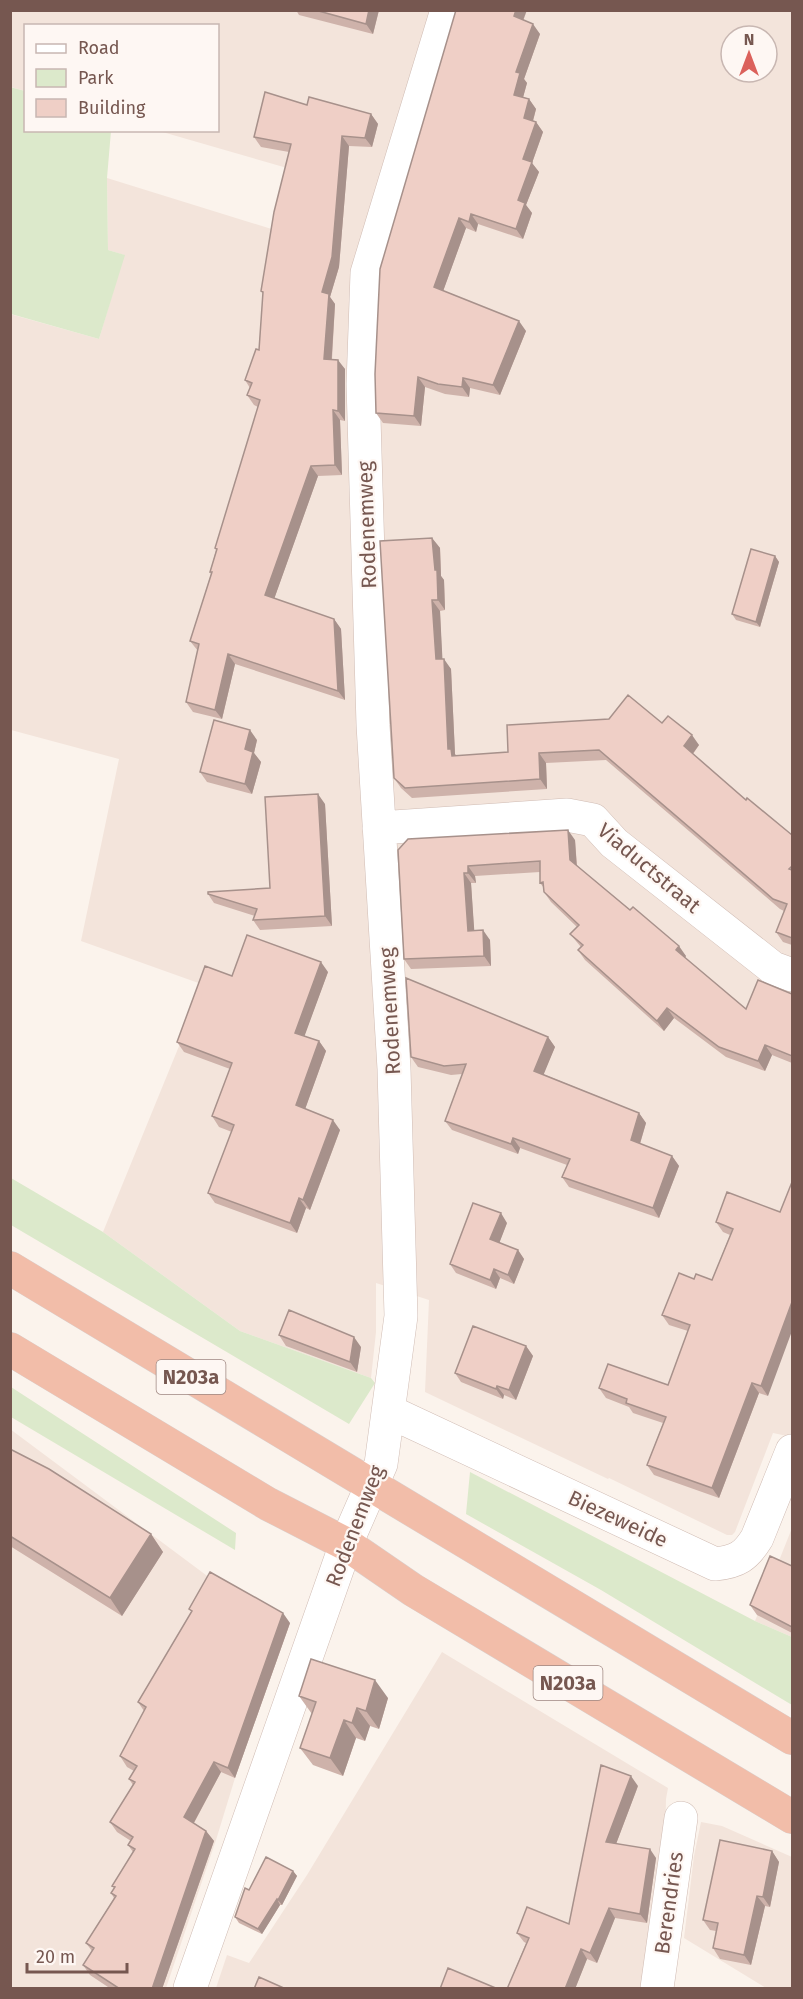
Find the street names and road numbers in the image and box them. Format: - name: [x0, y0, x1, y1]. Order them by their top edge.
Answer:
- street label: Rodenemweg: [352, 461, 382, 589]
- street label: Viaductstraat: [592, 817, 706, 919]
- street label: Rodenemweg: [374, 946, 406, 1076]
- road number: N203a: [156, 1360, 225, 1394]
- street label: Rodenemweg: [320, 1462, 390, 1590]
- street label: Biezeweide: [564, 1485, 672, 1553]
- road number: N203a: [534, 1666, 602, 1700]
- street label: Berendries: [649, 1850, 689, 1956]

